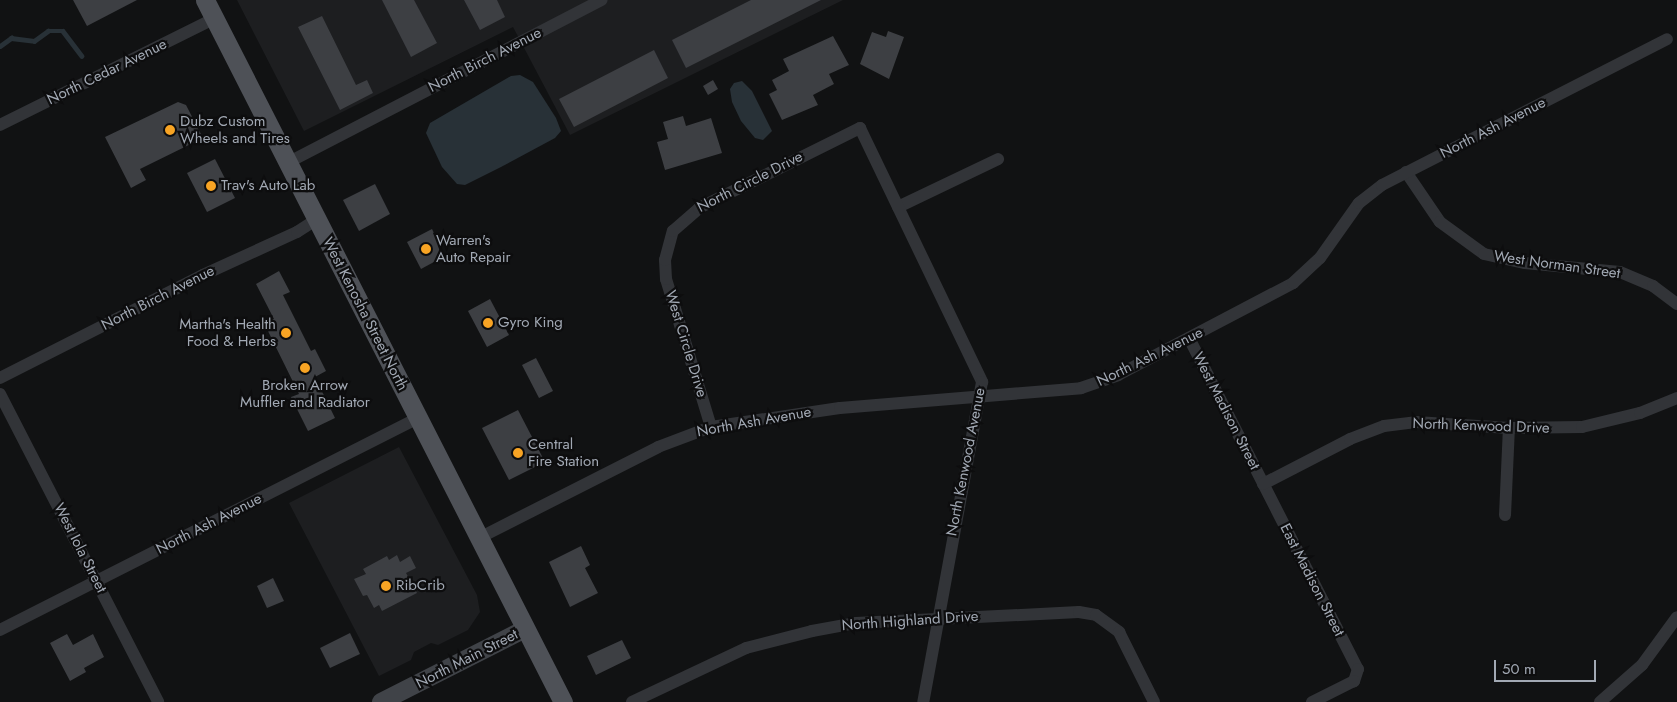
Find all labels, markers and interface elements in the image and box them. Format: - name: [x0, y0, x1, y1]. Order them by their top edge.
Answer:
- street label: North Birch Avenue: [425, 24, 545, 96]
- street label: North Cedar Avenue: [44, 35, 170, 109]
- street label: North Ash Avenue: [1437, 94, 1549, 162]
- place label: Dubz Custom Wheels and Tires: [180, 112, 290, 147]
- marker: Dubz Custom Wheels and Tires: [164, 124, 176, 136]
- street label: North Circle Drive: [694, 148, 806, 216]
- place label: Trav's Auto Lab: [221, 177, 315, 195]
- marker: Trav's Auto Lab: [205, 180, 217, 192]
- place label: Warren's Auto Repair: [436, 231, 511, 266]
- street label: West Kenosha Street North: [318, 234, 412, 394]
- marker: Warren's Auto Repair: [420, 243, 432, 255]
- street label: West Norman Street: [1493, 247, 1621, 283]
- street label: North Birch Avenue: [98, 262, 218, 334]
- street label: West Circle Drive: [661, 288, 711, 400]
- place label: Gyro King: [498, 314, 563, 332]
- place label: Martha's Health Food & Herbs: [179, 315, 276, 350]
- marker: Gyro King: [482, 317, 494, 329]
- street label: North Ash Avenue: [1094, 323, 1206, 391]
- marker: Martha's Health Food & Herbs: [280, 327, 292, 339]
- street label: West Madison Street: [1189, 349, 1263, 473]
- marker: Broken Arrow Muffler and Radiator: [299, 362, 311, 374]
- place label: Broken Arrow Muffler and Radiator: [240, 376, 370, 411]
- street label: North Kenwood Avenue: [943, 386, 989, 538]
- street label: North Ash Avenue: [695, 403, 813, 441]
- street label: North Kenwood Drive: [1412, 415, 1550, 437]
- place label: Central Fire Station: [528, 435, 599, 470]
- marker: Central Fire Station: [512, 447, 524, 459]
- street label: North Ash Avenue: [153, 490, 265, 558]
- street label: West Iola Street: [50, 500, 110, 596]
- street label: East Madison Street: [1276, 521, 1348, 639]
- place label: RibCrib: [396, 577, 445, 595]
- marker: RibCrib: [380, 580, 392, 592]
- street label: North Highland Drive: [841, 607, 979, 635]
- street label: North Main Street: [413, 625, 521, 693]
- scale bar: [1497, 650, 1600, 682]
- text: 50 m: [1502, 658, 1536, 680]

